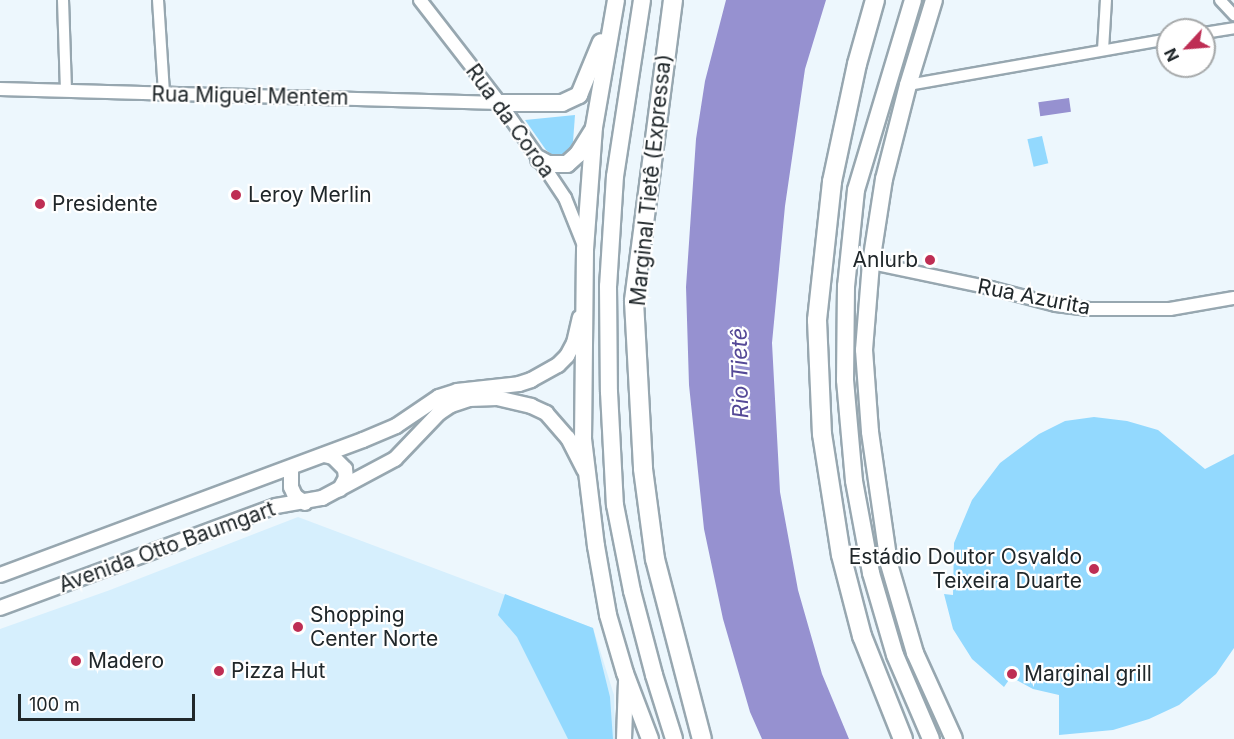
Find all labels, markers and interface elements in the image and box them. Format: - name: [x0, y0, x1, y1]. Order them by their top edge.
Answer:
- north arrow: [1156, 18, 1216, 78]
- text: N: [1160, 45, 1183, 65]
- street label: Marginal Tietê (Expressa): [625, 53, 677, 307]
- street label: Rua da Coroa: [460, 59, 560, 183]
- street label: Rua Miguel Mentem: [151, 82, 349, 110]
- place label: Leroy Merlin: [248, 182, 372, 208]
- marker: Leroy Merlin: [229, 188, 243, 202]
- place label: Presidente: [52, 191, 158, 217]
- marker: Presidente: [33, 197, 47, 211]
- place label: Anlurb: [853, 247, 918, 273]
- marker: Anlurb: [923, 253, 937, 267]
- street label: Rua Azurita: [976, 274, 1092, 320]
- water label: Rio Tietê: [726, 327, 754, 419]
- street label: Avenida Otto Baumgart: [55, 496, 279, 598]
- place label: Estádio Doutor Osvaldo Teixeira Duarte: [849, 544, 1082, 594]
- marker: Estádio Doutor Osvaldo Teixeira Duarte: [1087, 562, 1101, 576]
- place label: Shopping Center Norte: [310, 602, 438, 652]
- marker: Shopping Center Norte: [291, 620, 305, 634]
- place label: Madero: [88, 648, 164, 674]
- marker: Madero: [69, 654, 83, 668]
- place label: Pizza Hut: [231, 658, 325, 684]
- place label: Marginal grill: [1024, 661, 1152, 687]
- marker: Pizza Hut: [212, 664, 226, 678]
- marker: Marginal grill: [1005, 667, 1019, 681]
- scale bar: [21, 682, 198, 720]
- text: 100 m: [29, 694, 80, 715]

